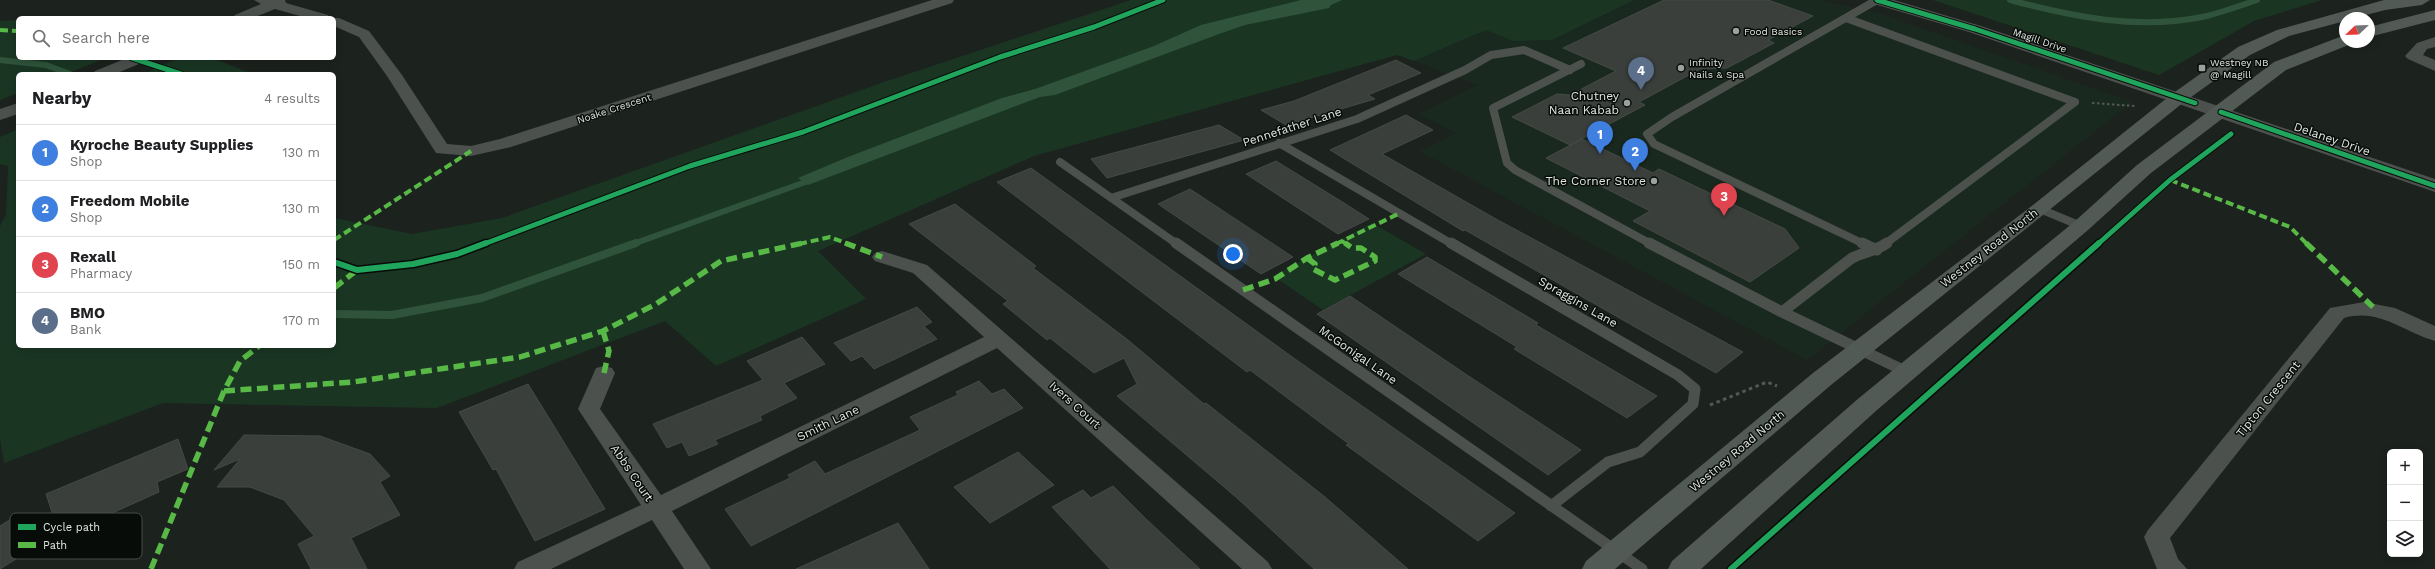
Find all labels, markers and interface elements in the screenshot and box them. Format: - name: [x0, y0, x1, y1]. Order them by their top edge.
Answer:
- north arrow: [2339, 12, 2375, 48]
- search box: [16, 16, 336, 60]
- marker: Food Basics: [1731, 26, 1741, 36]
- place label: Food Basics: [1744, 26, 1802, 37]
- street label: Magill Drive: [2011, 26, 2068, 55]
- icon: search: [30, 27, 52, 49]
- text: Search here: [62, 29, 150, 47]
- pin: 4: [1628, 57, 1654, 90]
- place label: Infinity Nails & Spa: [1689, 57, 1745, 80]
- place label: Westney NB @ Magill: [2210, 57, 2268, 80]
- marker: Infinity Nails & Spa: [1676, 63, 1686, 73]
- marker: Westney NB @ Magill: [2197, 63, 2207, 73]
- text: Nearby: [32, 88, 91, 108]
- place label: Chutney Naan Kabab: [1549, 89, 1620, 117]
- text: 4 results: [264, 91, 320, 106]
- street label: Noake Crescent: [576, 91, 653, 126]
- marker: Chutney Naan Kabab: [1622, 98, 1632, 108]
- street label: Pennefather Lane: [1241, 104, 1343, 150]
- street label: Delaney Drive: [2292, 119, 2372, 159]
- pin: 1: [1587, 121, 1613, 154]
- text: Kyroche Beauty Supplies: [70, 136, 253, 154]
- pin: 2: [1622, 138, 1648, 171]
- text: 1: [42, 145, 48, 160]
- text: 130 m: [282, 145, 320, 160]
- text: Shop: [70, 154, 102, 169]
- place label: The Corner Store: [1546, 174, 1646, 188]
- marker: The Corner Store: [1649, 176, 1659, 186]
- pin: 3: [1711, 183, 1737, 216]
- text: Freedom Mobile: [70, 192, 189, 210]
- text: 2: [41, 201, 49, 216]
- text: 130 m: [282, 201, 320, 216]
- street label: Westney Road North: [1938, 206, 2040, 290]
- text: Shop: [70, 210, 102, 225]
- your location: [1223, 244, 1243, 264]
- text: Rexall: [70, 248, 116, 266]
- text: 3: [41, 257, 49, 272]
- text: 150 m: [282, 257, 320, 272]
- text: Pharmacy: [70, 266, 132, 281]
- street label: Spraggins Lane: [1536, 274, 1620, 330]
- text: BMO: [70, 304, 105, 322]
- text: 4: [41, 313, 49, 328]
- text: 170 m: [283, 313, 320, 328]
- text: Bank: [70, 322, 101, 337]
- street label: McGonigal Lane: [1316, 323, 1400, 387]
- street label: Tipton Crescent: [2233, 358, 2303, 440]
- street label: Ivers Court: [1046, 378, 1104, 432]
- street label: Smith Lane: [795, 402, 861, 444]
- street label: Westney Road North: [1687, 407, 1787, 495]
- street label: Abbs Court: [608, 442, 656, 504]
- map controls: [2387, 449, 2423, 557]
- button: +: [2387, 449, 2423, 485]
- button: −: [2387, 485, 2423, 521]
- legend: [10, 513, 142, 559]
- text: Cycle path: [43, 521, 100, 534]
- button: layers: [2387, 521, 2423, 557]
- text: Path: [43, 539, 67, 552]

